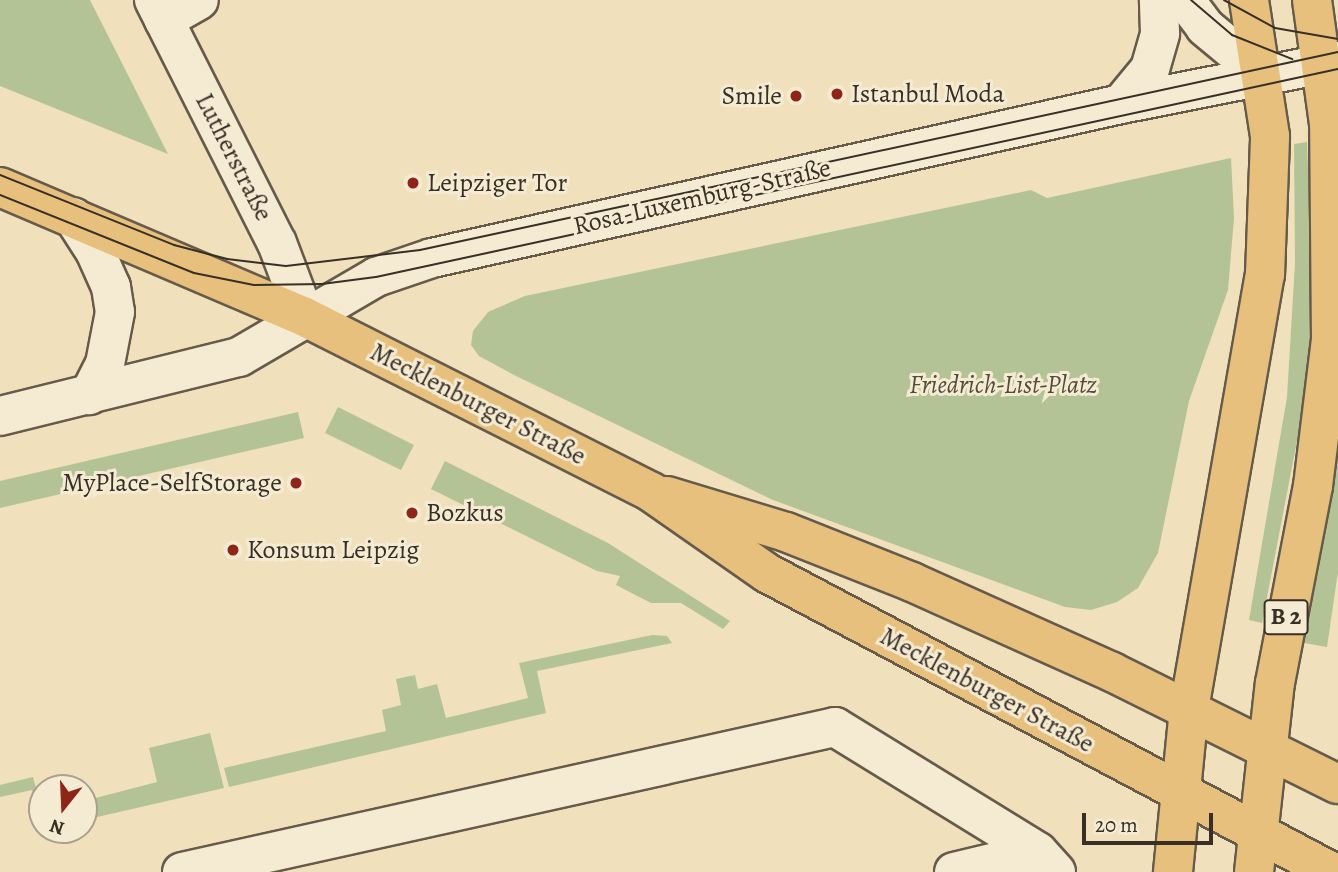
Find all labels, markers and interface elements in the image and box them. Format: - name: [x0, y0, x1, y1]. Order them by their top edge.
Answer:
- place label: Istanbul Moda: [851, 78, 1005, 110]
- place label: Smile: [722, 80, 782, 112]
- marker: Istanbul Moda: [829, 86, 845, 102]
- street label: Lutherstraße: [189, 88, 279, 226]
- marker: Smile: [788, 88, 804, 104]
- street label: Rosa-Luxemburg-Straße: [570, 152, 834, 242]
- place label: Leipziger Tor: [427, 167, 568, 199]
- marker: Leipziger Tor: [405, 175, 421, 191]
- street label: Mecklenburger Straße: [365, 336, 591, 472]
- park label: Friedrich-List-Platz: [909, 369, 1097, 401]
- place label: MyPlace-SelfStorage: [62, 467, 282, 499]
- marker: MyPlace-SelfStorage: [288, 475, 304, 491]
- place label: Bozkus: [426, 497, 504, 529]
- marker: Bozkus: [404, 505, 420, 521]
- place label: Konsum Leipzig: [247, 534, 419, 566]
- marker: Konsum Leipzig: [225, 542, 241, 558]
- road number: B 2: [1263, 596, 1309, 638]
- street label: Mecklenburger Straße: [875, 620, 1099, 760]
- north arrow: [28, 774, 98, 844]
- scale bar: [1086, 798, 1217, 842]
- text: 20 m: [1095, 811, 1138, 839]
- text: N: [47, 813, 68, 842]

